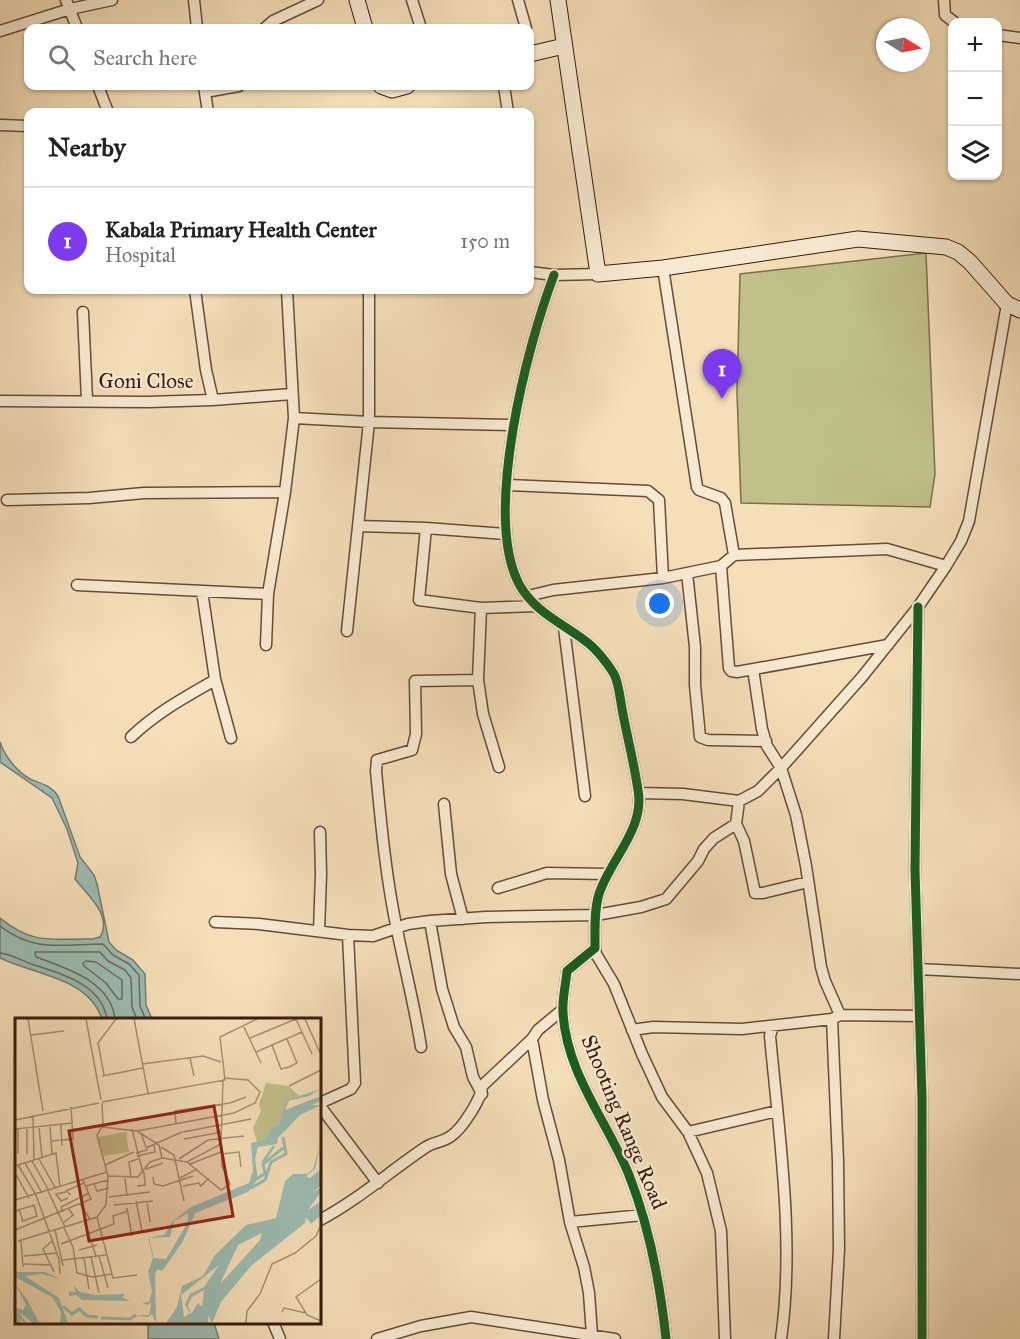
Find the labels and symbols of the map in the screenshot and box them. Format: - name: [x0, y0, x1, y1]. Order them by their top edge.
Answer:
- north arrow: [876, 18, 930, 72]
- pin: 1: [702, 350, 742, 399]
- street label: Goni Close: [99, 368, 194, 394]
- your location: [645, 589, 674, 618]
- inset map: [15, 1018, 321, 1324]
- street label: Shooting Range Road: [576, 1031, 673, 1214]

